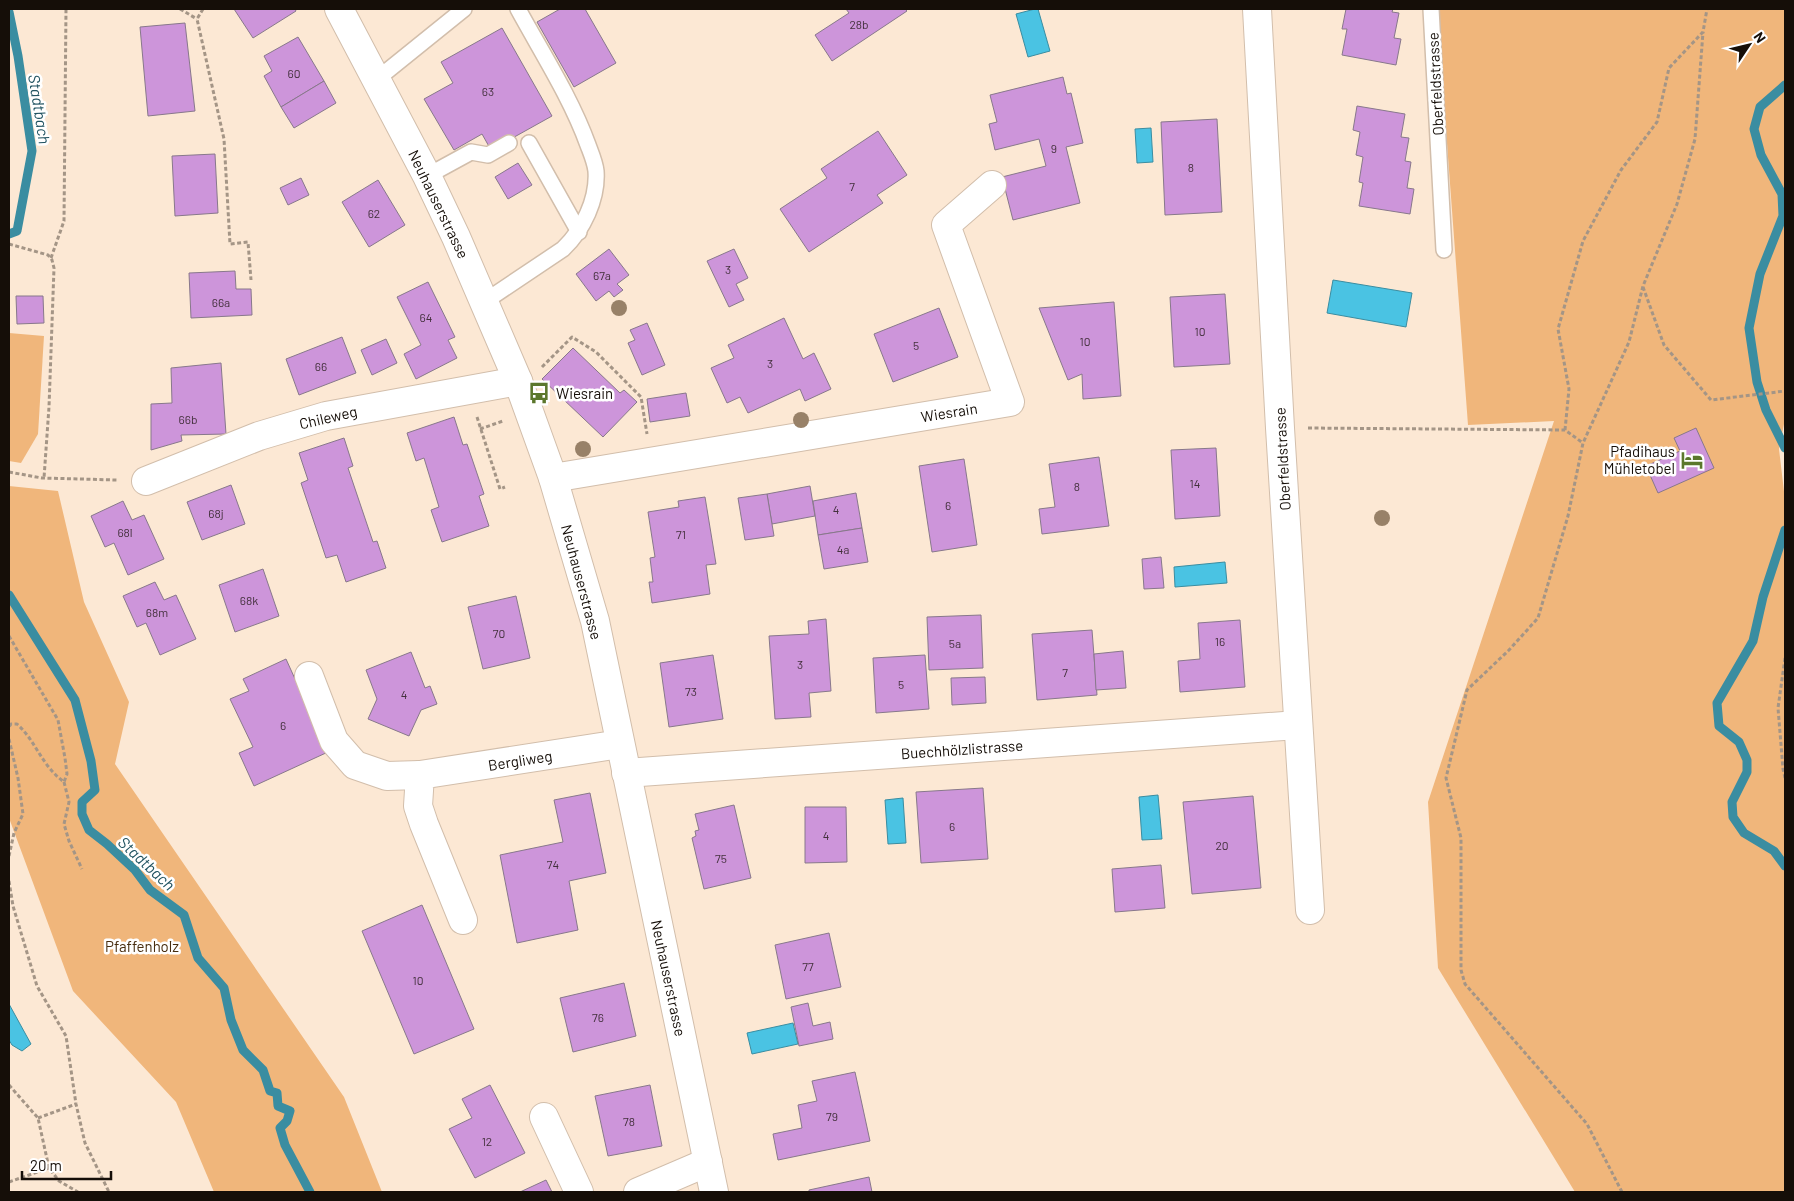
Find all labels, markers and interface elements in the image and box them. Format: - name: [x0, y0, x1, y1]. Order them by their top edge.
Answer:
- house number: 28b: [849, 17, 869, 31]
- north arrow: [1724, 20, 1774, 70]
- text: N: [1750, 29, 1770, 46]
- street label: Oberfeldstrasse: [1423, 32, 1447, 136]
- house number: 60: [288, 66, 300, 80]
- water label: Stadtbach: [25, 73, 55, 145]
- house number: 63: [482, 84, 494, 98]
- house number: 9: [1051, 141, 1057, 155]
- street label: Neuhauserstrasse: [405, 147, 473, 261]
- house number: 8: [1188, 160, 1194, 174]
- house number: 7: [849, 179, 855, 193]
- house number: 62: [368, 206, 380, 220]
- house number: 3: [725, 262, 731, 276]
- house number: 67a: [593, 268, 611, 282]
- house number: 66a: [212, 295, 230, 309]
- house number: 64: [420, 310, 432, 324]
- house number: 10: [1195, 324, 1205, 338]
- house number: 10: [1080, 334, 1090, 348]
- house number: 5: [913, 338, 919, 352]
- house number: 3: [767, 356, 773, 370]
- house number: 66: [315, 359, 327, 373]
- bus stop icon: Wiesrain: [526, 380, 552, 406]
- place label: Wiesrain: [556, 384, 613, 402]
- street label: Wiesrain: [919, 399, 979, 425]
- street label: Chileweg: [297, 402, 359, 432]
- street label: Oberfeldstrasse: [1270, 407, 1294, 511]
- house number: 66b: [179, 412, 197, 426]
- place label: Pfadihaus Mühletobel: [1604, 442, 1675, 477]
- hotel icon: Pfadihaus Mühletobel: [1679, 447, 1705, 473]
- house number: 14: [1190, 476, 1200, 490]
- house number: 8: [1074, 479, 1080, 493]
- house number: 6: [945, 498, 951, 512]
- house number: 4: [833, 502, 839, 516]
- house number: 68j: [208, 506, 224, 520]
- street label: Neuhauserstrasse: [558, 522, 606, 642]
- house number: 68l: [117, 525, 133, 539]
- house number: 71: [676, 527, 686, 541]
- house number: 4a: [837, 542, 849, 556]
- house number: 68k: [240, 593, 258, 607]
- house number: 68m: [146, 605, 168, 619]
- house number: 70: [493, 626, 505, 640]
- house number: 16: [1215, 634, 1225, 648]
- house number: 5a: [949, 636, 961, 650]
- house number: 3: [797, 657, 803, 671]
- house number: 7: [1062, 665, 1068, 679]
- house number: 5: [898, 677, 904, 691]
- house number: 73: [685, 684, 697, 698]
- house number: 4: [401, 687, 407, 701]
- house number: 6: [280, 718, 286, 732]
- street label: Buechhölzlistrasse: [900, 736, 1024, 762]
- street label: Bergliweg: [487, 746, 553, 774]
- house number: 6: [949, 819, 955, 833]
- house number: 4: [823, 828, 829, 842]
- water label: Stadtbach: [115, 832, 179, 894]
- house number: 20: [1215, 838, 1229, 852]
- house number: 75: [715, 851, 727, 865]
- house number: 74: [547, 857, 559, 871]
- street label: Neuhauserstrasse: [648, 918, 690, 1038]
- park label: Pfaffenholz: [105, 937, 179, 955]
- house number: 77: [802, 959, 814, 973]
- house number: 10: [413, 973, 423, 987]
- house number: 76: [592, 1010, 604, 1024]
- house number: 79: [826, 1109, 838, 1123]
- house number: 78: [623, 1114, 635, 1128]
- house number: 12: [482, 1134, 492, 1148]
- scale bar: [22, 1148, 111, 1180]
- text: 20 m: [30, 1156, 62, 1174]

